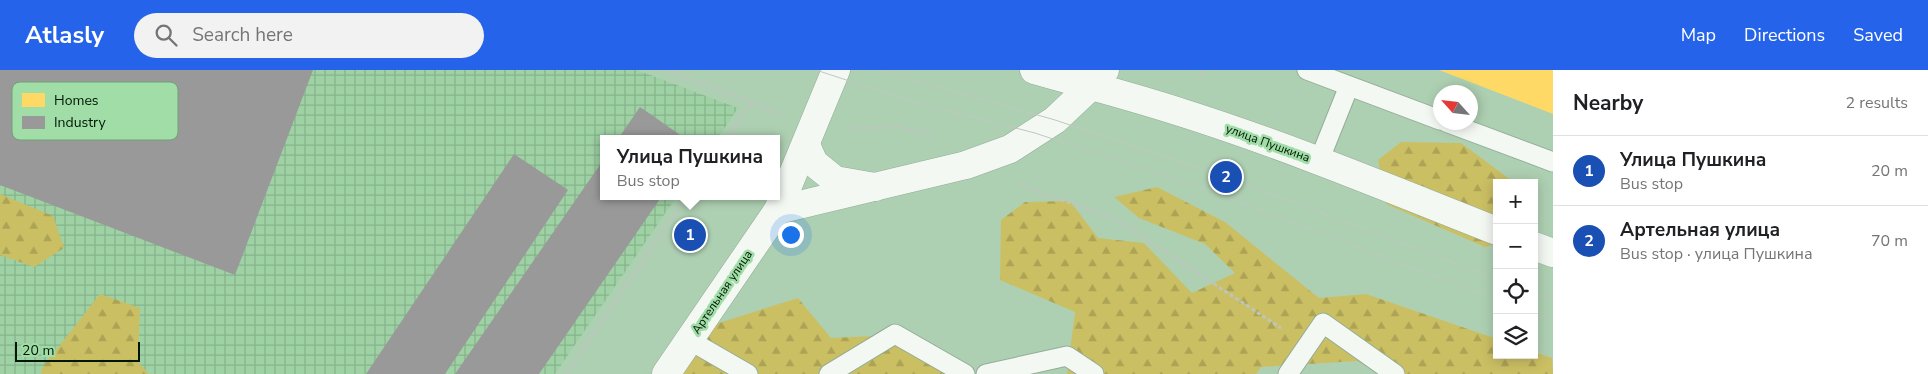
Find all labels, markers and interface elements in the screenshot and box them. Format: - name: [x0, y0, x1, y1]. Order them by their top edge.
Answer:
- search box: [134, 13, 484, 58]
- text: Atlasly: [25, 19, 104, 51]
- icon: search: [152, 21, 180, 49]
- text: Search here: [192, 22, 293, 48]
- text: Map: [1681, 23, 1716, 47]
- text: Directions: [1744, 23, 1825, 47]
- text: Saved: [1853, 23, 1903, 47]
- legend: [12, 82, 178, 140]
- north arrow: [1433, 85, 1478, 130]
- text: Nearby: [1573, 89, 1643, 117]
- text: Homes: [54, 91, 99, 110]
- text: 2 results: [1846, 92, 1908, 114]
- text: Industry: [54, 113, 107, 132]
- street label: улица Пушкина: [1224, 120, 1312, 166]
- popup: [600, 135, 780, 200]
- text: Улица Пушкина: [617, 144, 763, 170]
- text: Улица Пушкина: [1620, 147, 1766, 173]
- pin: 2: [1210, 158, 1242, 196]
- text: 1: [1584, 160, 1594, 182]
- text: 20 m: [1871, 160, 1908, 182]
- text: Bus stop: [617, 170, 680, 192]
- text: Bus stop: [1620, 173, 1683, 195]
- map controls: [1493, 179, 1538, 359]
- button: +: [1493, 179, 1538, 224]
- pin: 1: [674, 216, 706, 254]
- text: Артельная улица: [1620, 217, 1780, 243]
- your location: [778, 222, 804, 248]
- button: −: [1493, 224, 1538, 269]
- text: 2: [1584, 230, 1594, 252]
- text: 70 m: [1871, 230, 1908, 252]
- text: Bus stop · улица Пушкина: [1620, 243, 1813, 265]
- street label: Артельная улица: [688, 247, 756, 337]
- button: locate: [1493, 269, 1538, 314]
- button: layers: [1493, 314, 1538, 359]
- scale bar: [15, 339, 140, 362]
- text: 20 m: [22, 341, 54, 360]

